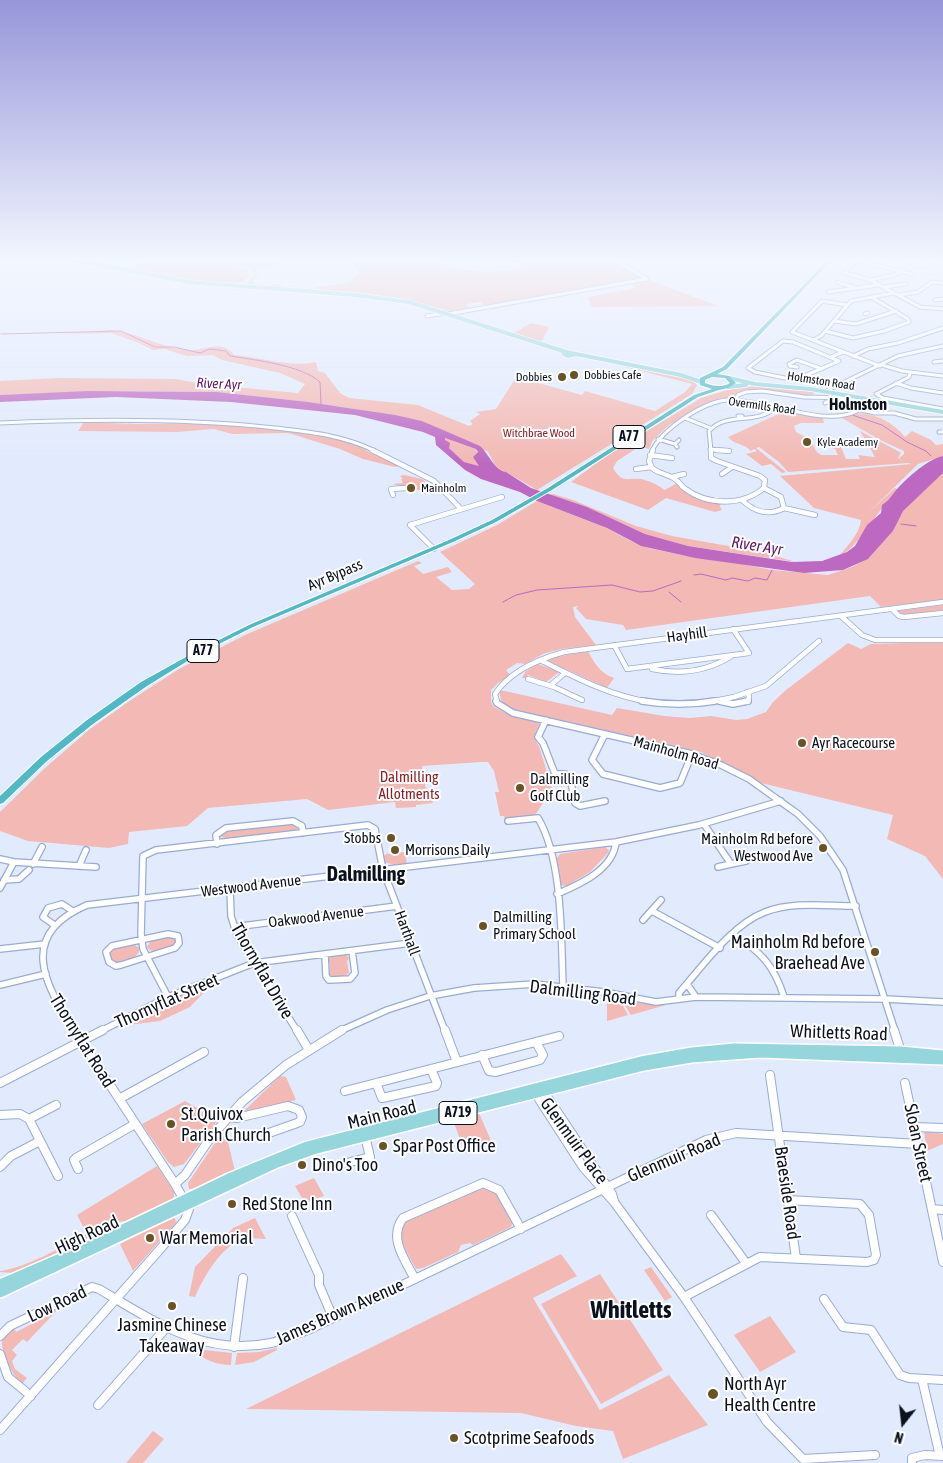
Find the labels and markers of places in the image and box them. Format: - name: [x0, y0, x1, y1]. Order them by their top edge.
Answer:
- place label: Dobbies Cafe: [584, 368, 642, 382]
- marker: Dobbies Cafe: [568, 369, 580, 381]
- place label: Dobbies: [516, 370, 552, 384]
- marker: Dobbies: [556, 371, 568, 383]
- place label: Kyle Academy: [817, 435, 878, 449]
- marker: Kyle Academy: [801, 436, 813, 448]
- place label: Mainholm: [421, 481, 466, 495]
- marker: Mainholm: [405, 482, 417, 494]
- place label: Ayr Racecourse: [812, 734, 895, 752]
- marker: Ayr Racecourse: [796, 737, 808, 749]
- place label: Dalmilling Golf Club: [530, 770, 589, 805]
- marker: Dalmilling Golf Club: [514, 782, 526, 794]
- place label: Stobbs: [344, 829, 381, 847]
- place label: Mainholm Rd before Westwood Ave: [701, 830, 813, 865]
- marker: Stobbs: [385, 832, 397, 844]
- place label: Morrisons Daily: [405, 841, 490, 859]
- marker: Mainholm Rd before Westwood Ave: [817, 842, 829, 854]
- marker: Morrisons Daily: [389, 844, 401, 856]
- place label: Dalmilling Primary School: [493, 908, 576, 943]
- marker: Dalmilling Primary School: [477, 920, 489, 932]
- place label: Mainholm Rd before Braehead Ave: [731, 931, 865, 974]
- marker: Mainholm Rd before Braehead Ave: [869, 946, 881, 958]
- place label: St.Quivox Parish Church: [181, 1103, 271, 1146]
- marker: St.Quivox Parish Church: [165, 1118, 177, 1130]
- place label: Spar Post Office: [393, 1135, 496, 1157]
- marker: Spar Post Office: [377, 1140, 389, 1152]
- place label: Dino's Too: [312, 1154, 378, 1176]
- marker: Dino's Too: [296, 1159, 308, 1171]
- place label: Red Stone Inn: [242, 1193, 333, 1215]
- marker: Red Stone Inn: [226, 1198, 238, 1210]
- place label: War Memorial: [160, 1227, 253, 1249]
- marker: War Memorial: [144, 1232, 156, 1244]
- marker: Jasmine Chinese Takeaway: [166, 1300, 178, 1312]
- place label: Jasmine Chinese Takeaway: [117, 1314, 227, 1356]
- place label: North Ayr Health Centre: [724, 1373, 816, 1416]
- marker: North Ayr Health Centre: [706, 1387, 720, 1401]
- place label: Scotprime Seafoods: [464, 1427, 594, 1449]
- marker: Scotprime Seafoods: [448, 1432, 460, 1444]

